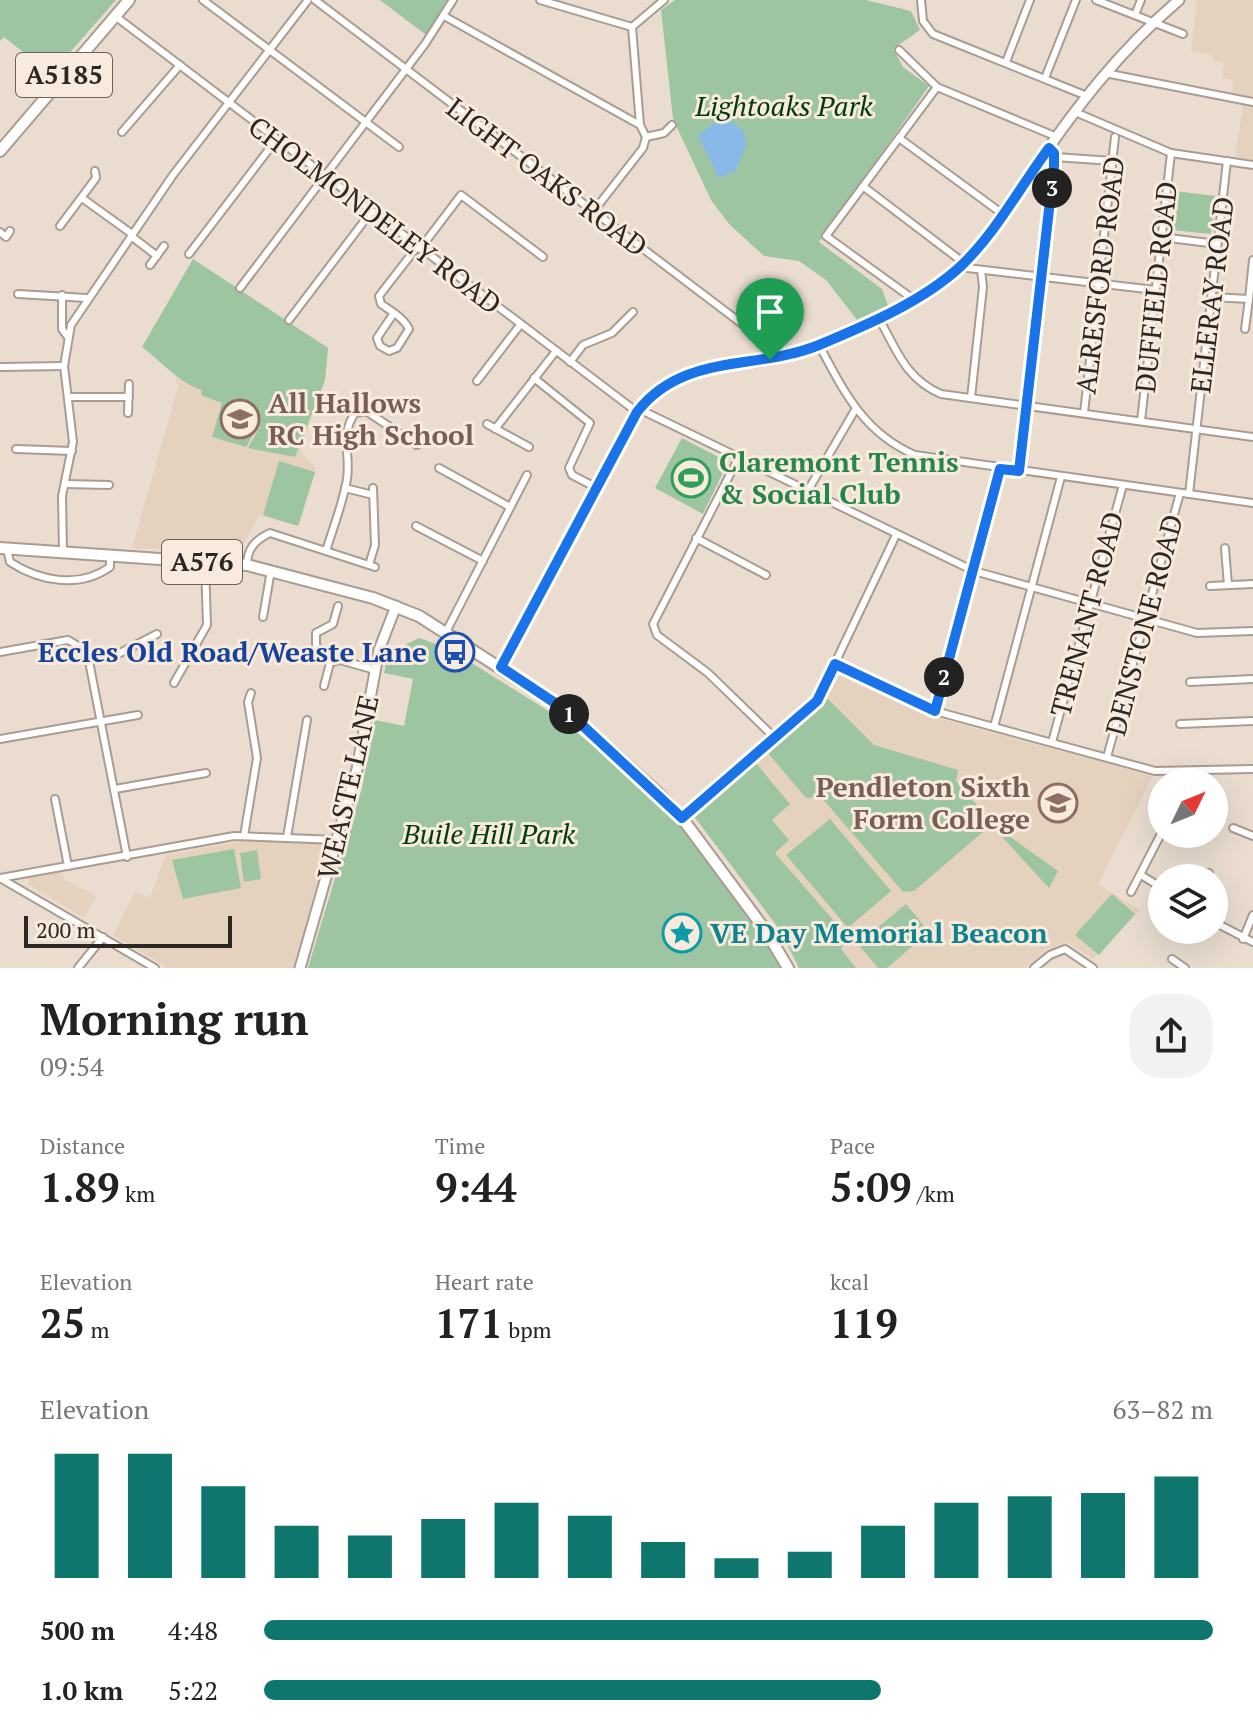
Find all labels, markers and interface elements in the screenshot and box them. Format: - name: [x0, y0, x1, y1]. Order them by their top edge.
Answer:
- road number: A5185: [16, 53, 112, 97]
- park label: Lightoaks Park: [694, 87, 873, 124]
- street label: LIGHT OAKS ROAD: [439, 89, 655, 264]
- street label: CHOLMONDELEY ROAD: [241, 107, 509, 322]
- street label: ALRESFORD ROAD: [1067, 154, 1132, 396]
- pin: 3: [1032, 168, 1072, 208]
- text: 3: [1046, 173, 1058, 202]
- street label: DUFFIELD ROAD: [1126, 179, 1185, 394]
- street label: ELLERAY ROAD: [1181, 195, 1242, 395]
- pin: [736, 278, 804, 360]
- icon: arrive: [748, 290, 792, 334]
- place label: All Hallows RC High School: [268, 384, 474, 453]
- school or university icon: All Hallows RC High School: [219, 398, 261, 440]
- place label: Claremont Tennis & Social Club: [719, 443, 959, 512]
- sports icon: Claremont Tennis & Social Club: [670, 457, 712, 499]
- street label: TRENANT ROAD: [1041, 507, 1132, 720]
- street label: DENSTONE ROAD: [1096, 510, 1191, 740]
- road number: A576: [162, 540, 242, 584]
- bus stop icon: Eccles Old Road/Weaste Lane: [434, 631, 476, 673]
- place label: Eccles Old Road/Weaste Lane: [38, 633, 427, 670]
- pin: 2: [924, 657, 964, 697]
- text: 2: [938, 662, 950, 691]
- street label: WEASTE LANE: [308, 691, 387, 883]
- pin: 1: [549, 694, 589, 734]
- text: 1: [563, 699, 575, 728]
- place label: Pendleton Sixth Form College: [816, 768, 1030, 837]
- north arrow: [1148, 768, 1228, 848]
- map controls: [1148, 768, 1228, 944]
- school or university icon: Pendleton Sixth Form College: [1037, 782, 1079, 824]
- park label: Buile Hill Park: [402, 815, 576, 852]
- button: layers: [1148, 864, 1228, 944]
- scale bar: [24, 912, 232, 948]
- place icon: VE Day Memorial Beacon: [661, 912, 703, 954]
- place label: VE Day Memorial Beacon: [710, 914, 1048, 951]
- text: 200 m: [36, 915, 96, 944]
- text: Morning run: [40, 989, 309, 1048]
- button: share: [1129, 994, 1213, 1078]
- text: 09:54: [40, 1049, 104, 1083]
- text: Distance: [40, 1131, 125, 1160]
- text: Time: [435, 1131, 485, 1160]
- text: Pace: [830, 1131, 875, 1160]
- text: 1.89: [40, 1160, 120, 1213]
- text: 9:44: [435, 1160, 517, 1213]
- text: 5:09: [830, 1160, 912, 1213]
- text: km: [120, 1179, 155, 1208]
- text: /km: [912, 1179, 955, 1208]
- text: Elevation: [40, 1267, 132, 1296]
- text: Heart rate: [435, 1267, 534, 1296]
- text: kcal: [830, 1267, 869, 1296]
- text: 25: [40, 1296, 85, 1349]
- text: 171: [435, 1296, 503, 1349]
- text: 119: [830, 1296, 898, 1349]
- text: m: [85, 1315, 110, 1344]
- text: bpm: [503, 1315, 552, 1344]
- text: Elevation: [40, 1392, 149, 1426]
- text: 63–82 m: [1113, 1392, 1213, 1426]
- text: 500 m: [40, 1613, 115, 1647]
- text: 4:48: [168, 1613, 218, 1647]
- text: 1.0 km: [40, 1673, 123, 1707]
- text: 5:22: [168, 1673, 218, 1707]

